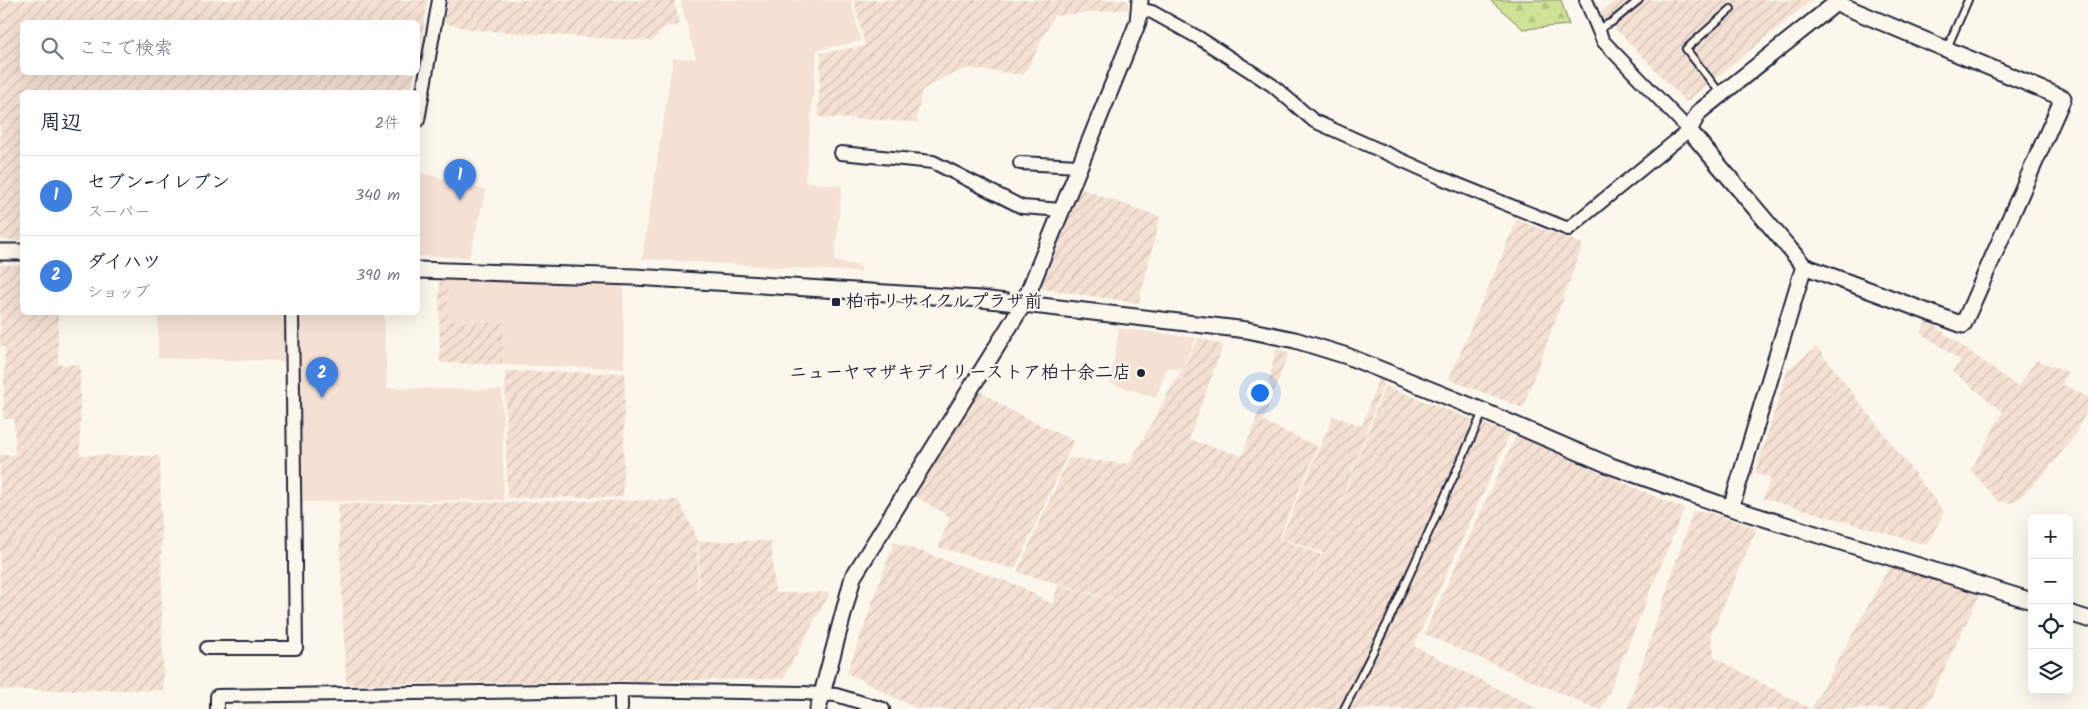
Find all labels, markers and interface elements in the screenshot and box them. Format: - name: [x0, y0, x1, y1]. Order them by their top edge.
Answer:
- search box: [20, 20, 420, 75]
- icon: search: [38, 34, 66, 62]
- text: ここで検索: [78, 34, 173, 64]
- text: 周辺: [40, 107, 82, 140]
- text: 2件: [375, 111, 400, 136]
- pin: 1: [444, 159, 476, 200]
- text: セブン-イレブン: [87, 168, 230, 198]
- text: 1: [54, 183, 58, 208]
- text: 340 m: [355, 183, 400, 208]
- text: スーパー: [87, 200, 150, 225]
- text: ダイハツ: [87, 248, 161, 278]
- text: 2: [51, 263, 61, 288]
- text: 390 m: [356, 263, 400, 288]
- text: ショップ: [87, 280, 150, 305]
- place label: 柏市リサイクルプラザ前: [846, 288, 1042, 317]
- marker: 柏市リサイクルプラザ前: [830, 296, 842, 308]
- pin: 2: [306, 357, 338, 398]
- place label: ニューヤマザキデイリーストア柏十余二店: [789, 359, 1131, 388]
- marker: ニューヤマザキデイリーストア柏十余二店: [1135, 367, 1147, 379]
- your location: [1247, 380, 1273, 406]
- map controls: [2028, 514, 2073, 694]
- button: +: [2028, 514, 2073, 559]
- button: −: [2028, 559, 2073, 604]
- button: locate: [2028, 604, 2073, 649]
- button: layers: [2028, 649, 2073, 694]

